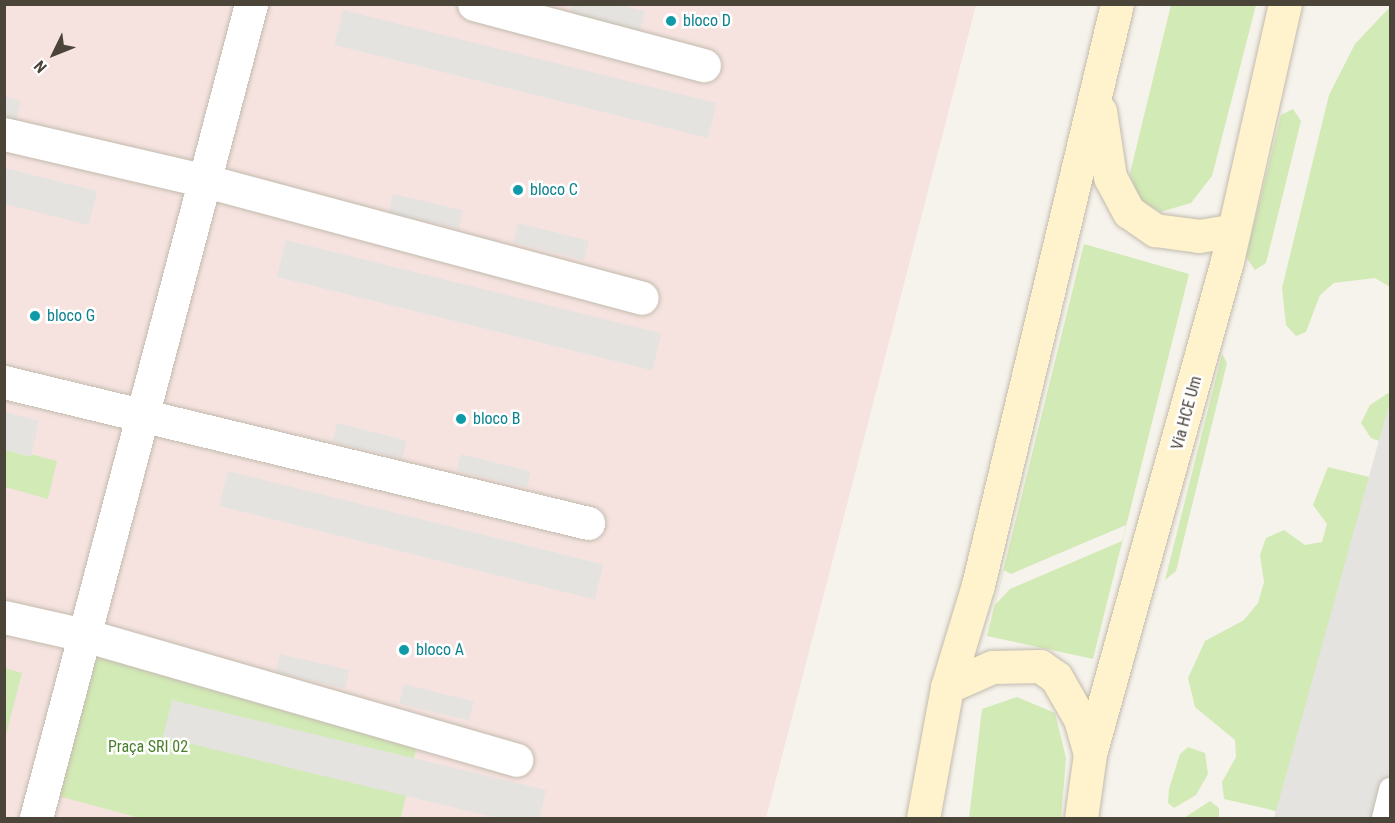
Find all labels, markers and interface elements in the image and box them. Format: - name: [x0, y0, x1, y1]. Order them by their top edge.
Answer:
- place label: bloco D: [683, 11, 731, 31]
- marker: bloco D: [664, 14, 678, 28]
- north arrow: [24, 24, 84, 84]
- text: N: [30, 57, 51, 77]
- place label: bloco C: [530, 180, 578, 200]
- marker: bloco C: [511, 183, 525, 197]
- place label: bloco G: [47, 306, 95, 326]
- marker: bloco G: [28, 309, 42, 323]
- street label: Via HCE Um: [1168, 374, 1206, 452]
- place label: bloco B: [473, 409, 520, 429]
- marker: bloco B: [454, 412, 468, 426]
- place label: bloco A: [416, 640, 464, 660]
- marker: bloco A: [397, 643, 411, 657]
- park label: Praça SRI 02: [108, 737, 188, 757]

